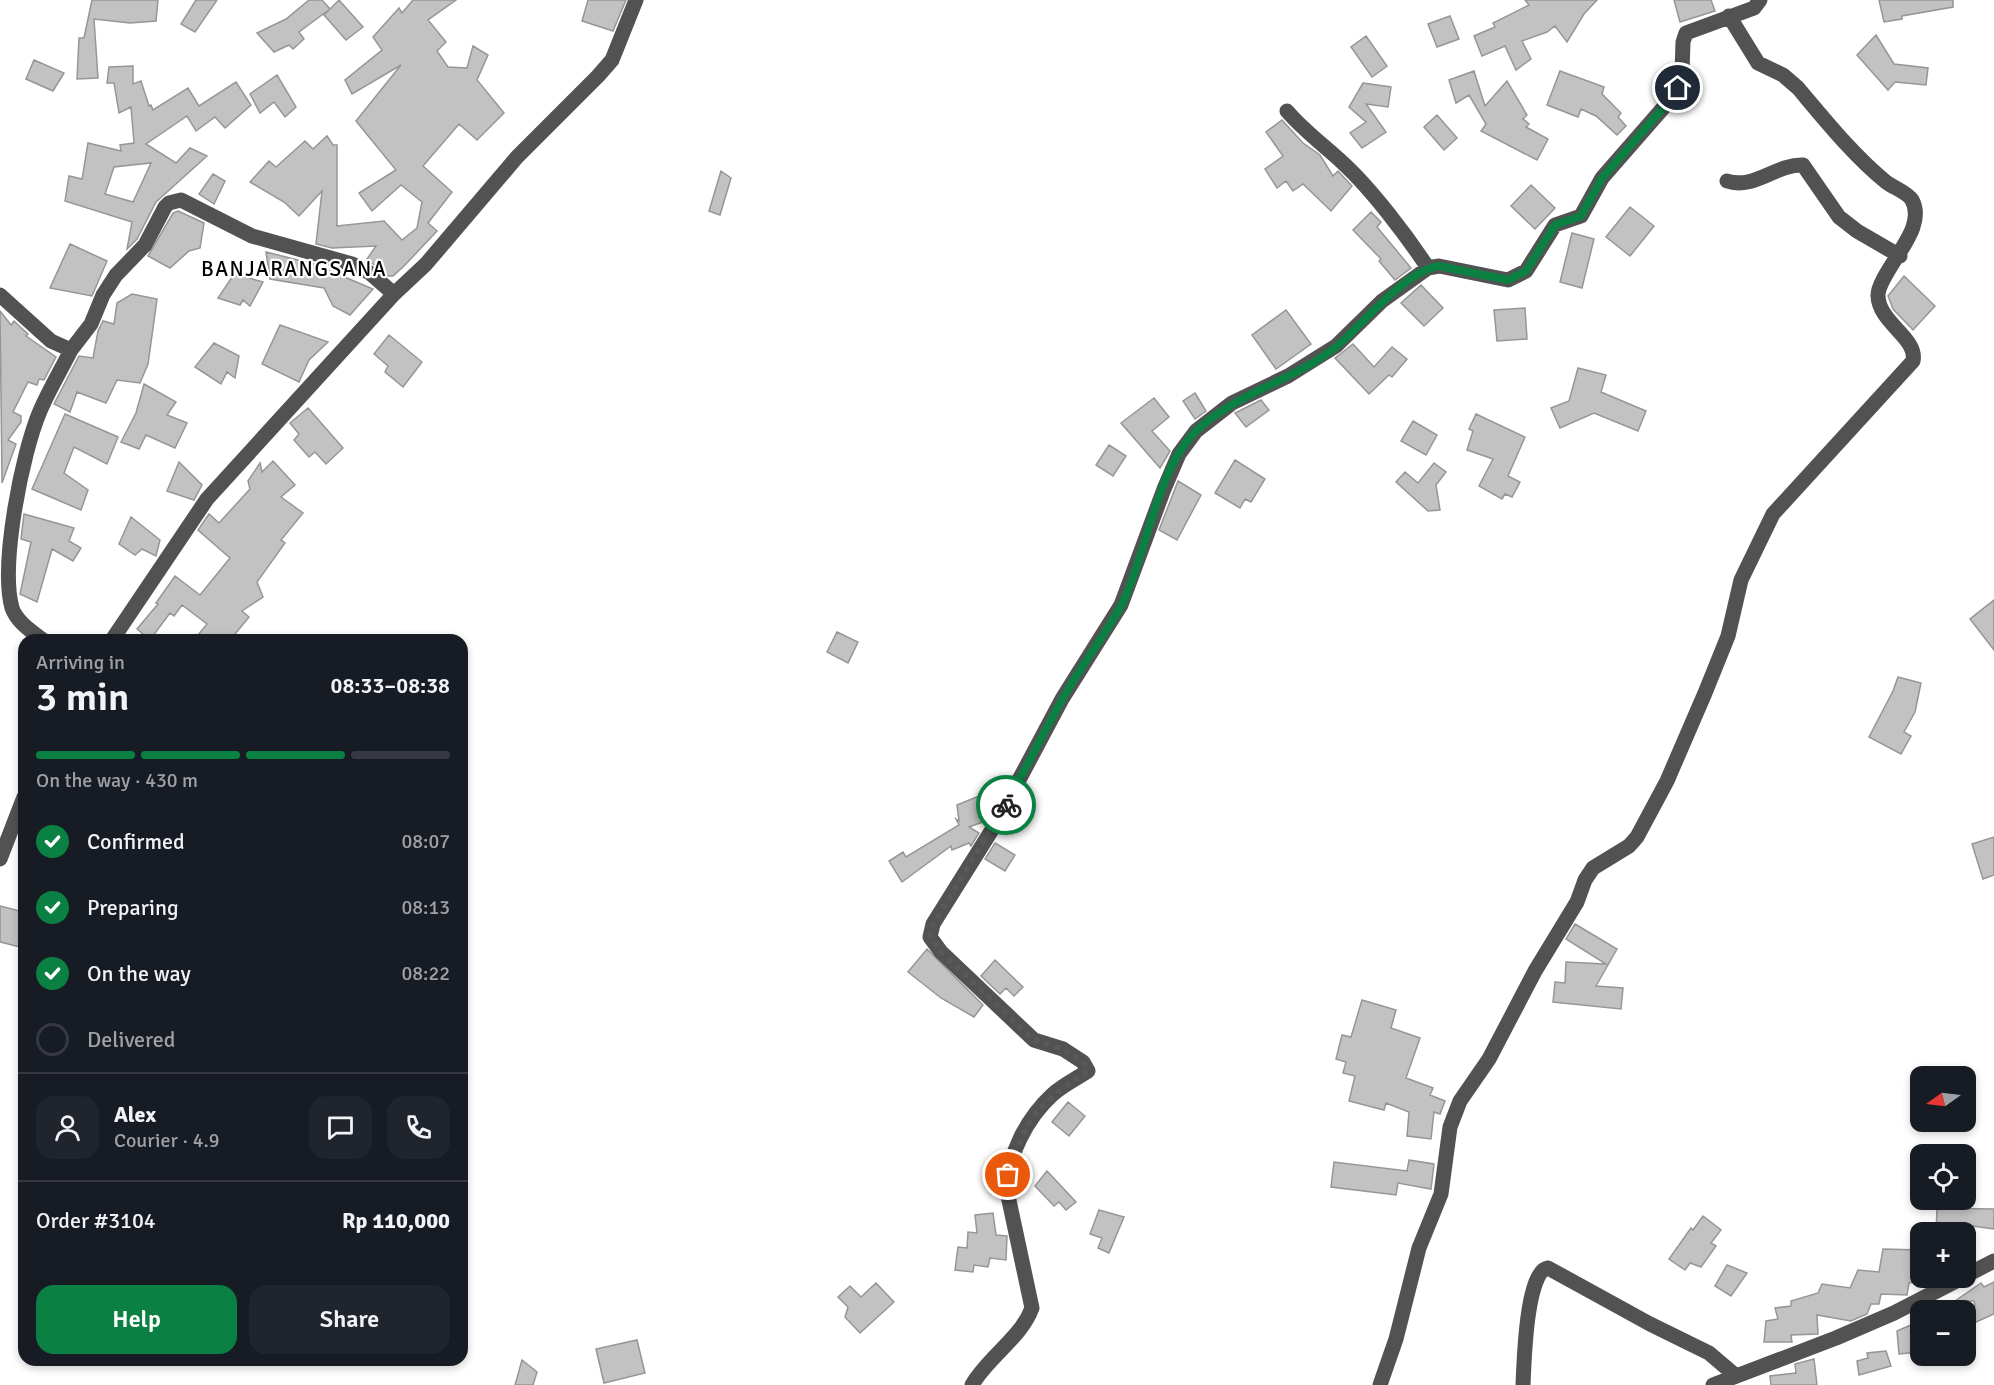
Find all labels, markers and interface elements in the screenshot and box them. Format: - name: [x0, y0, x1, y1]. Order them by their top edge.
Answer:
- pin: [1652, 62, 1703, 113]
- icon: home: [1661, 71, 1694, 104]
- district label: BANJARANGSANA: [201, 256, 387, 282]
- text: Arriving in: [36, 650, 125, 675]
- text: 08:33–08:38: [331, 672, 450, 699]
- text: 3 min: [36, 673, 129, 721]
- text: On the way · 430 m: [36, 768, 198, 793]
- courier: [976, 775, 1036, 835]
- icon: bike: [990, 789, 1023, 822]
- icon: check: [36, 825, 69, 858]
- text: Confirmed: [87, 828, 185, 855]
- text: 08:07: [401, 829, 450, 854]
- icon: check: [36, 891, 69, 924]
- text: Preparing: [87, 894, 179, 921]
- text: 08:13: [401, 895, 450, 920]
- icon: check: [36, 957, 69, 990]
- text: On the way: [87, 960, 191, 987]
- text: 08:22: [401, 961, 450, 986]
- text: Delivered: [87, 1026, 175, 1053]
- north arrow: [1910, 1066, 1976, 1132]
- map controls: [1910, 1066, 1976, 1366]
- button: person: [36, 1096, 99, 1159]
- button: chat: [309, 1096, 372, 1159]
- button: phone: [387, 1096, 450, 1159]
- text: Alex: [114, 1101, 156, 1128]
- text: Courier · 4.9: [114, 1128, 220, 1153]
- button: locate: [1910, 1144, 1976, 1210]
- pin: [982, 1149, 1033, 1200]
- icon: bag: [991, 1158, 1024, 1191]
- text: Order #3104: [36, 1207, 156, 1234]
- text: Rp 110,000: [342, 1207, 450, 1234]
- button: +: [1910, 1222, 1976, 1288]
- button: Help: [36, 1285, 237, 1354]
- button: Share: [249, 1285, 450, 1354]
- button: −: [1910, 1300, 1976, 1366]

